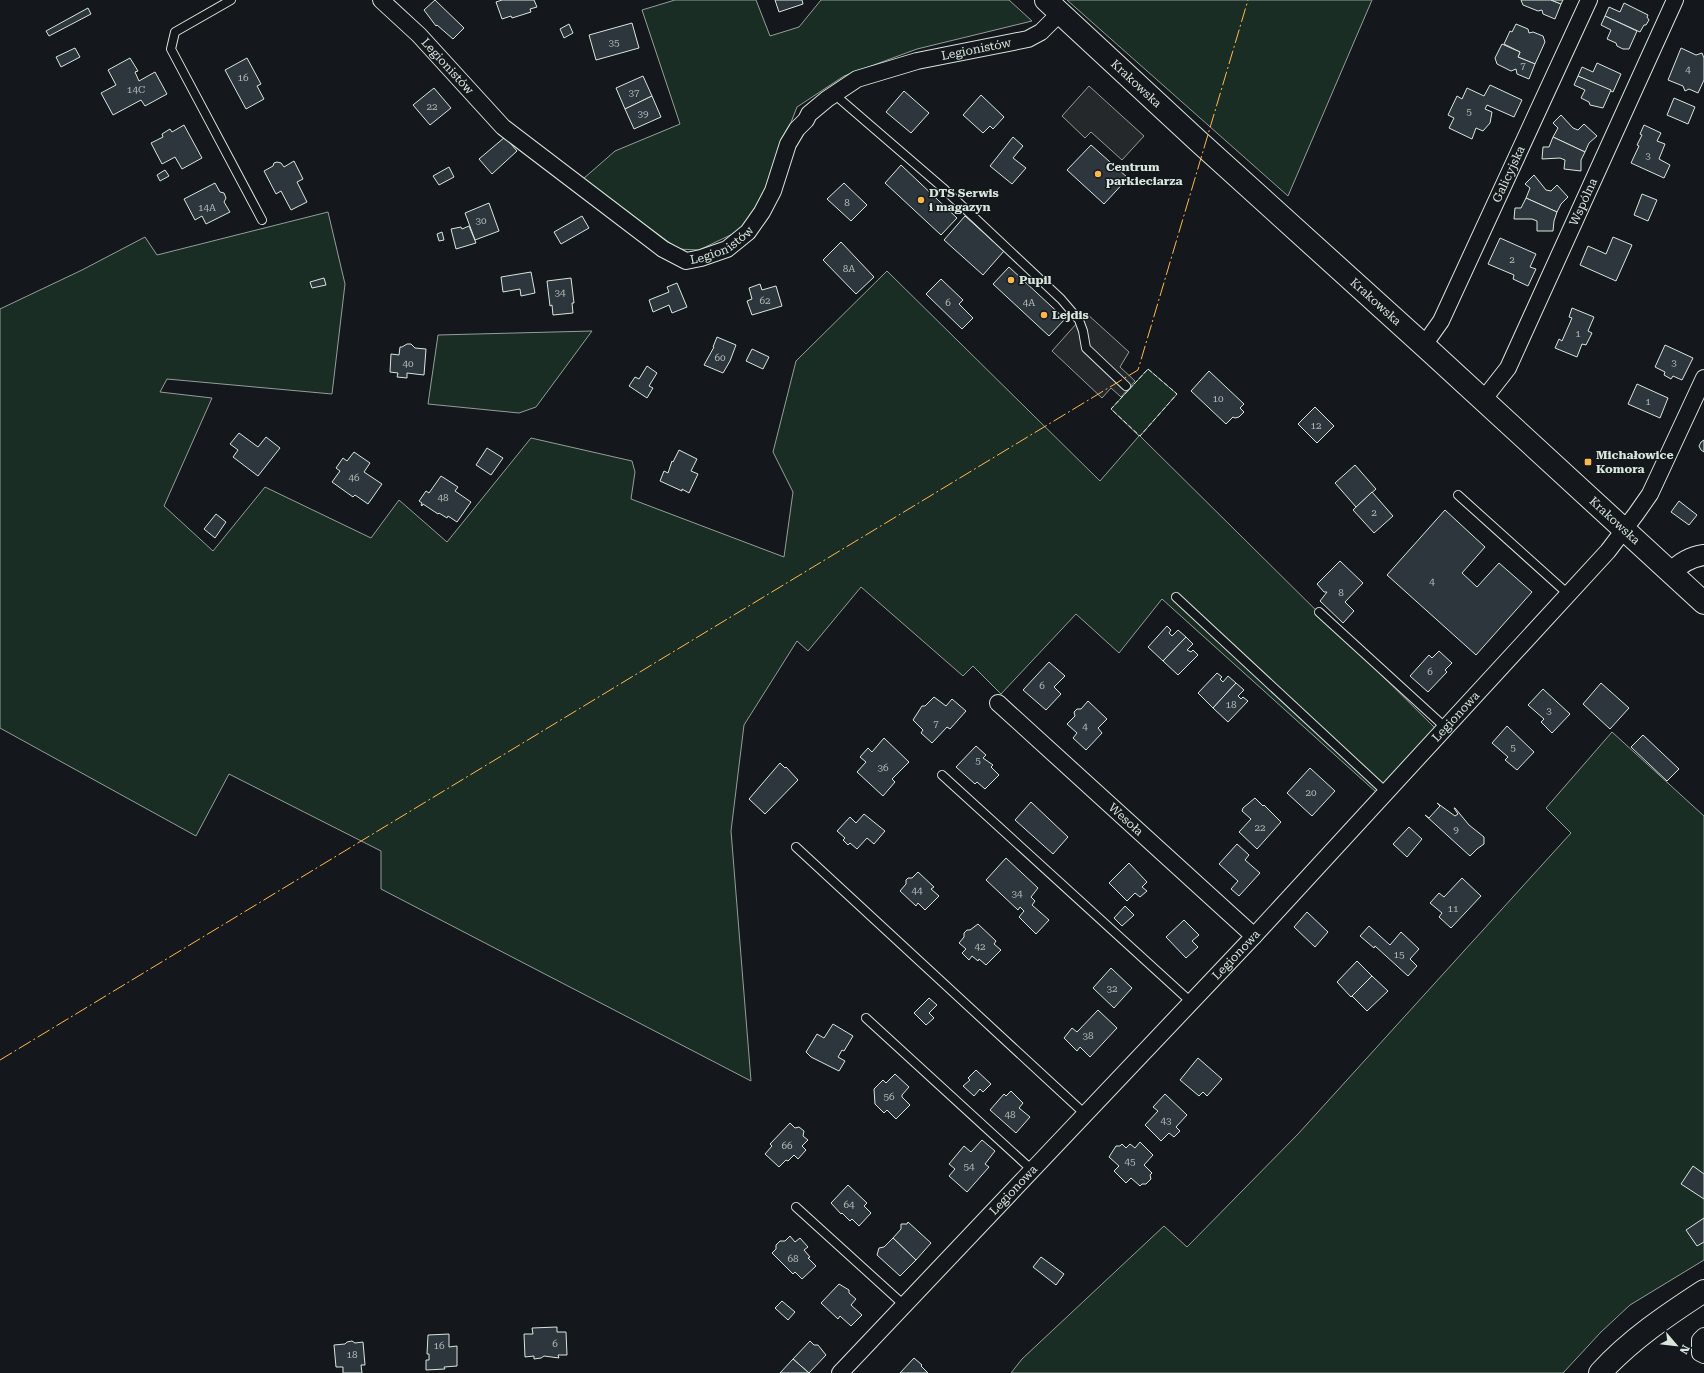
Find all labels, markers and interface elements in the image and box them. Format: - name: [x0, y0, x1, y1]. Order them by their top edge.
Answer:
- street label: Legionistów: [418, 35, 477, 97]
- street label: Legionistów: [940, 36, 1012, 63]
- house number: 35: [608, 37, 620, 48]
- street label: Krakowska: [1108, 57, 1165, 111]
- house number: 7: [1520, 60, 1526, 71]
- house number: 4: [1685, 64, 1691, 75]
- house number: 16: [237, 72, 249, 83]
- house number: 14C: [127, 84, 145, 95]
- house number: 37: [628, 87, 640, 98]
- house number: 22: [426, 101, 438, 112]
- house number: 5: [1466, 106, 1472, 117]
- house number: 39: [637, 108, 649, 119]
- street label: Galicyjska: [1490, 143, 1528, 205]
- house number: 3: [1645, 150, 1651, 161]
- place label: Centrum parkieciarza: [1106, 160, 1183, 188]
- marker: Centrum parkieciarza: [1093, 169, 1103, 179]
- street label: Wspólna: [1567, 176, 1600, 228]
- place label: DTS Serwis i magazyn: [929, 186, 999, 214]
- marker: DTS Serwis i magazyn: [916, 195, 926, 205]
- house number: 8: [844, 197, 850, 208]
- house number: 14A: [198, 202, 216, 213]
- house number: 30: [475, 215, 487, 226]
- street label: Legionistów: [689, 224, 757, 267]
- house number: 2: [1509, 254, 1515, 265]
- house number: 8A: [843, 263, 855, 274]
- place label: Pupil: [1019, 273, 1052, 287]
- marker: Pupil: [1006, 275, 1016, 285]
- street label: Krakowska: [1347, 275, 1404, 329]
- house number: 34: [554, 287, 566, 298]
- house number: 62: [759, 295, 771, 306]
- house number: 6: [945, 297, 951, 308]
- house number: 4A: [1023, 297, 1035, 308]
- place label: Lejdis: [1052, 308, 1089, 322]
- marker: Lejdis: [1039, 310, 1049, 320]
- house number: 1: [1575, 328, 1581, 339]
- house number: 60: [714, 352, 726, 363]
- house number: 3: [1671, 357, 1677, 368]
- house number: 40: [402, 358, 414, 369]
- house number: 10: [1212, 393, 1224, 404]
- house number: 1: [1645, 396, 1651, 407]
- house number: 12: [1310, 420, 1322, 431]
- place label: Michałowice Komora: [1596, 448, 1674, 476]
- marker: Michałowice Komora: [1583, 457, 1593, 467]
- house number: 46: [348, 472, 360, 483]
- house number: 48: [437, 492, 449, 503]
- street label: Krakowska: [1586, 494, 1643, 548]
- house number: 2: [1371, 507, 1377, 518]
- house number: 4: [1429, 576, 1435, 587]
- house number: 8: [1338, 587, 1344, 598]
- house number: 6: [1427, 666, 1433, 677]
- house number: 6: [1039, 680, 1045, 691]
- street label: Legionowa: [1429, 688, 1483, 745]
- house number: 18: [1225, 699, 1237, 710]
- house number: 3: [1546, 705, 1552, 716]
- house number: 7: [933, 718, 939, 729]
- house number: 4: [1082, 721, 1088, 732]
- house number: 5: [1510, 742, 1516, 753]
- house number: 5: [975, 755, 981, 766]
- house number: 36: [877, 762, 889, 773]
- house number: 20: [1305, 787, 1317, 798]
- street label: Wesoła: [1106, 800, 1146, 839]
- house number: 22: [1254, 822, 1266, 833]
- house number: 9: [1453, 824, 1459, 835]
- house number: 44: [911, 885, 923, 896]
- house number: 34: [1011, 888, 1023, 899]
- house number: 11: [1447, 903, 1459, 914]
- street label: Legionowa: [1209, 927, 1263, 983]
- house number: 42: [974, 941, 986, 952]
- house number: 15: [1393, 949, 1405, 960]
- house number: 32: [1106, 983, 1118, 994]
- house number: 38: [1082, 1030, 1094, 1041]
- house number: 56: [883, 1091, 895, 1102]
- house number: 48: [1004, 1109, 1016, 1120]
- house number: 43: [1160, 1115, 1172, 1126]
- house number: 66: [781, 1140, 793, 1151]
- house number: 45: [1124, 1156, 1136, 1167]
- house number: 54: [963, 1161, 975, 1172]
- street label: Legionowa: [986, 1162, 1040, 1218]
- house number: 64: [843, 1199, 855, 1210]
- house number: 68: [787, 1253, 799, 1264]
- north arrow: [1656, 1325, 1696, 1365]
- house number: 6: [552, 1338, 558, 1349]
- house number: 16: [433, 1340, 445, 1351]
- text: N: [1676, 1343, 1692, 1357]
- house number: 18: [346, 1349, 358, 1360]

